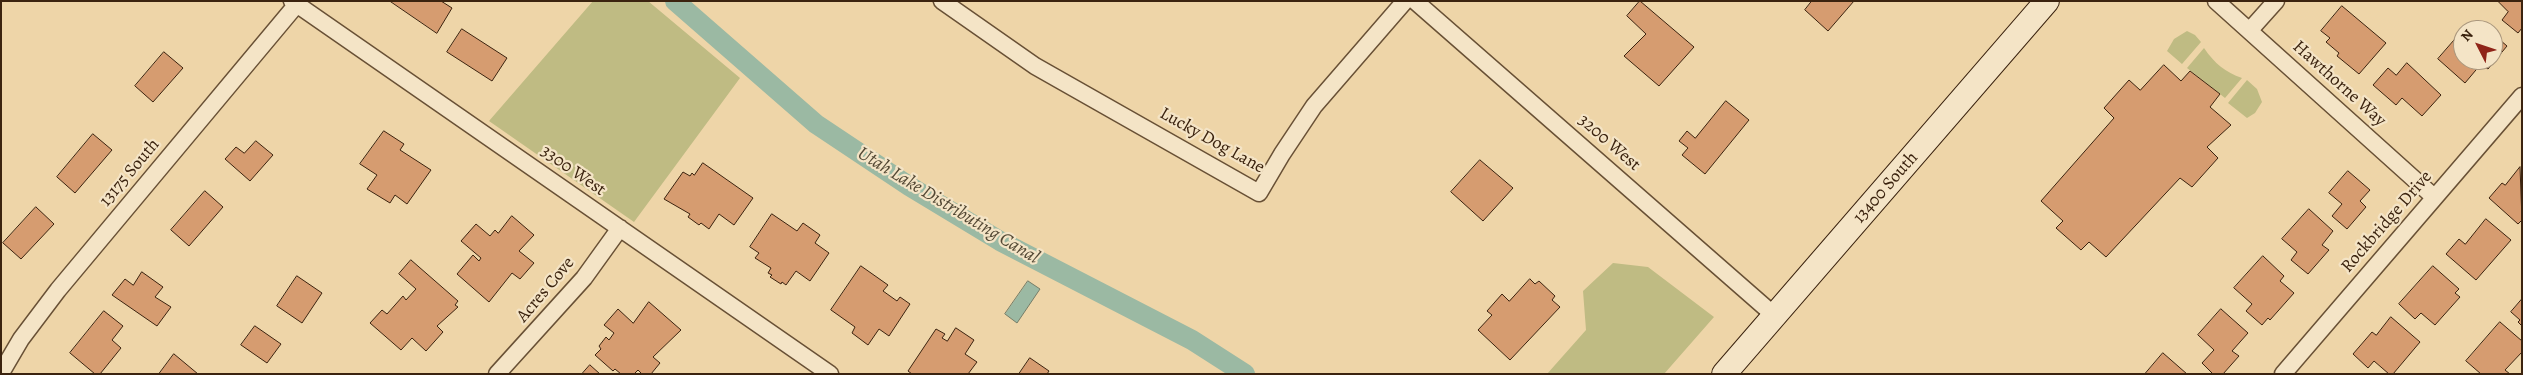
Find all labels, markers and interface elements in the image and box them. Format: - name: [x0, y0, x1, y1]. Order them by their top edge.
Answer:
- north arrow: [2453, 20, 2503, 70]
- text: N: [2457, 25, 2478, 46]
- street label: Hawthorne Way: [2288, 36, 2390, 132]
- street label: Lucky Dog Lane: [1156, 103, 1268, 179]
- street label: 3200 West: [1573, 110, 1645, 176]
- street label: 13175 South: [95, 135, 165, 211]
- street label: 3300 West: [536, 141, 610, 201]
- water label: Utah Lake Distributing Canal: [853, 143, 1043, 269]
- street label: 13400 South: [1849, 148, 1923, 228]
- street label: Rockbridge Drive: [2337, 167, 2437, 277]
- street label: Acres Cove: [512, 253, 580, 327]

